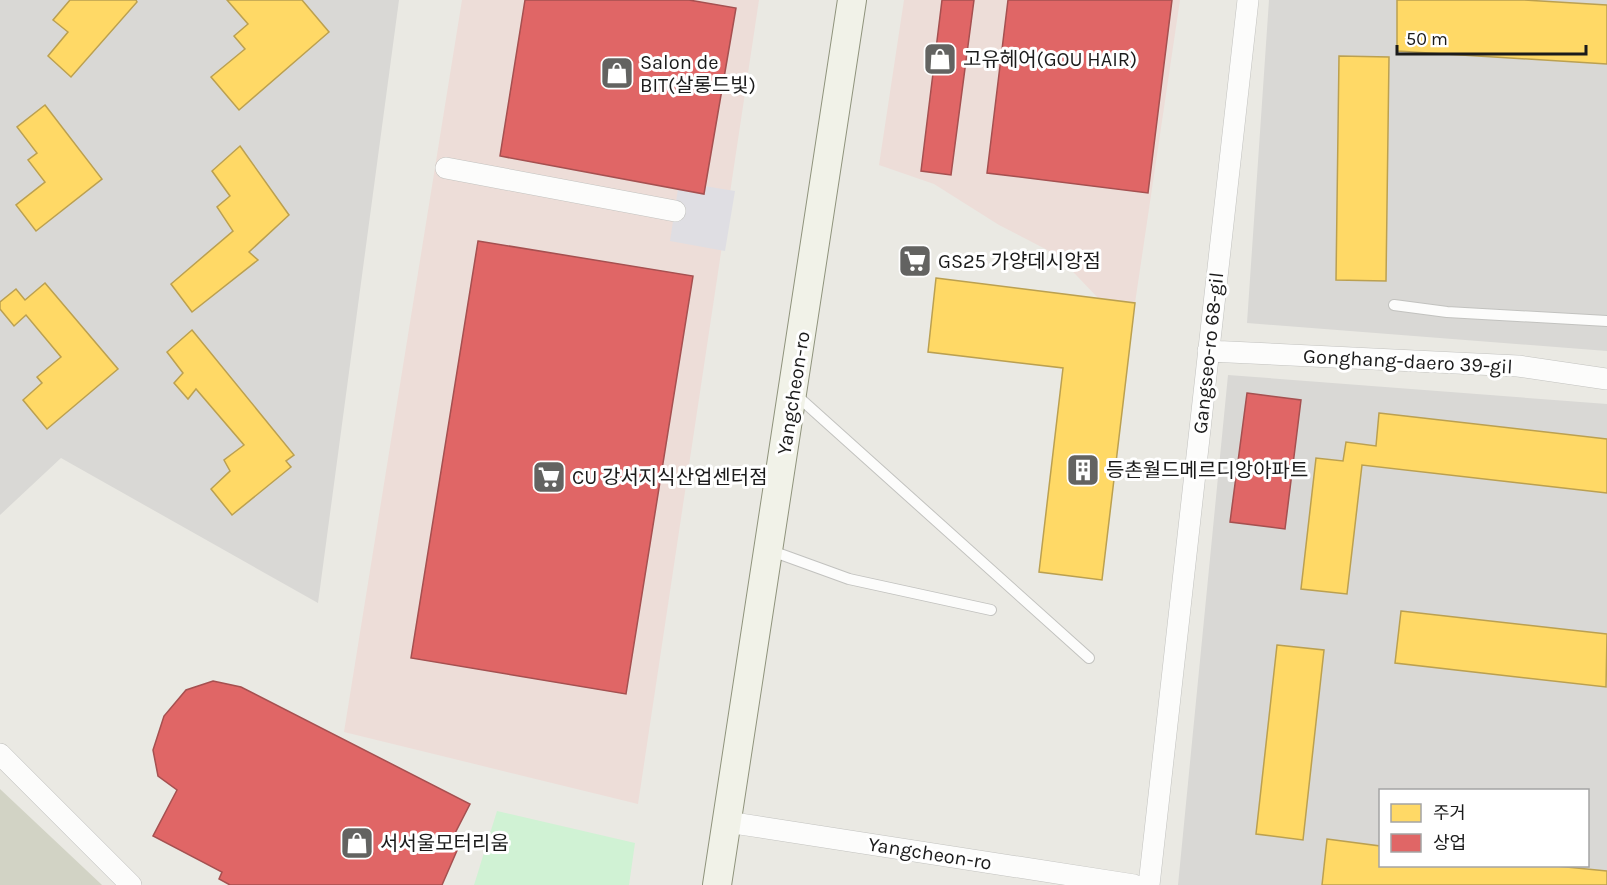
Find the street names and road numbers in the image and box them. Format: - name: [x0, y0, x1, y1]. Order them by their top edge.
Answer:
- street label: Gangseo-ro 68-gil: [1189, 271, 1228, 435]
- street label: Yangcheon-ro: [772, 330, 815, 457]
- street label: Gonghang-daero 39-gil: [1303, 345, 1513, 378]
- street label: Yangcheon-ro: [866, 832, 993, 875]

